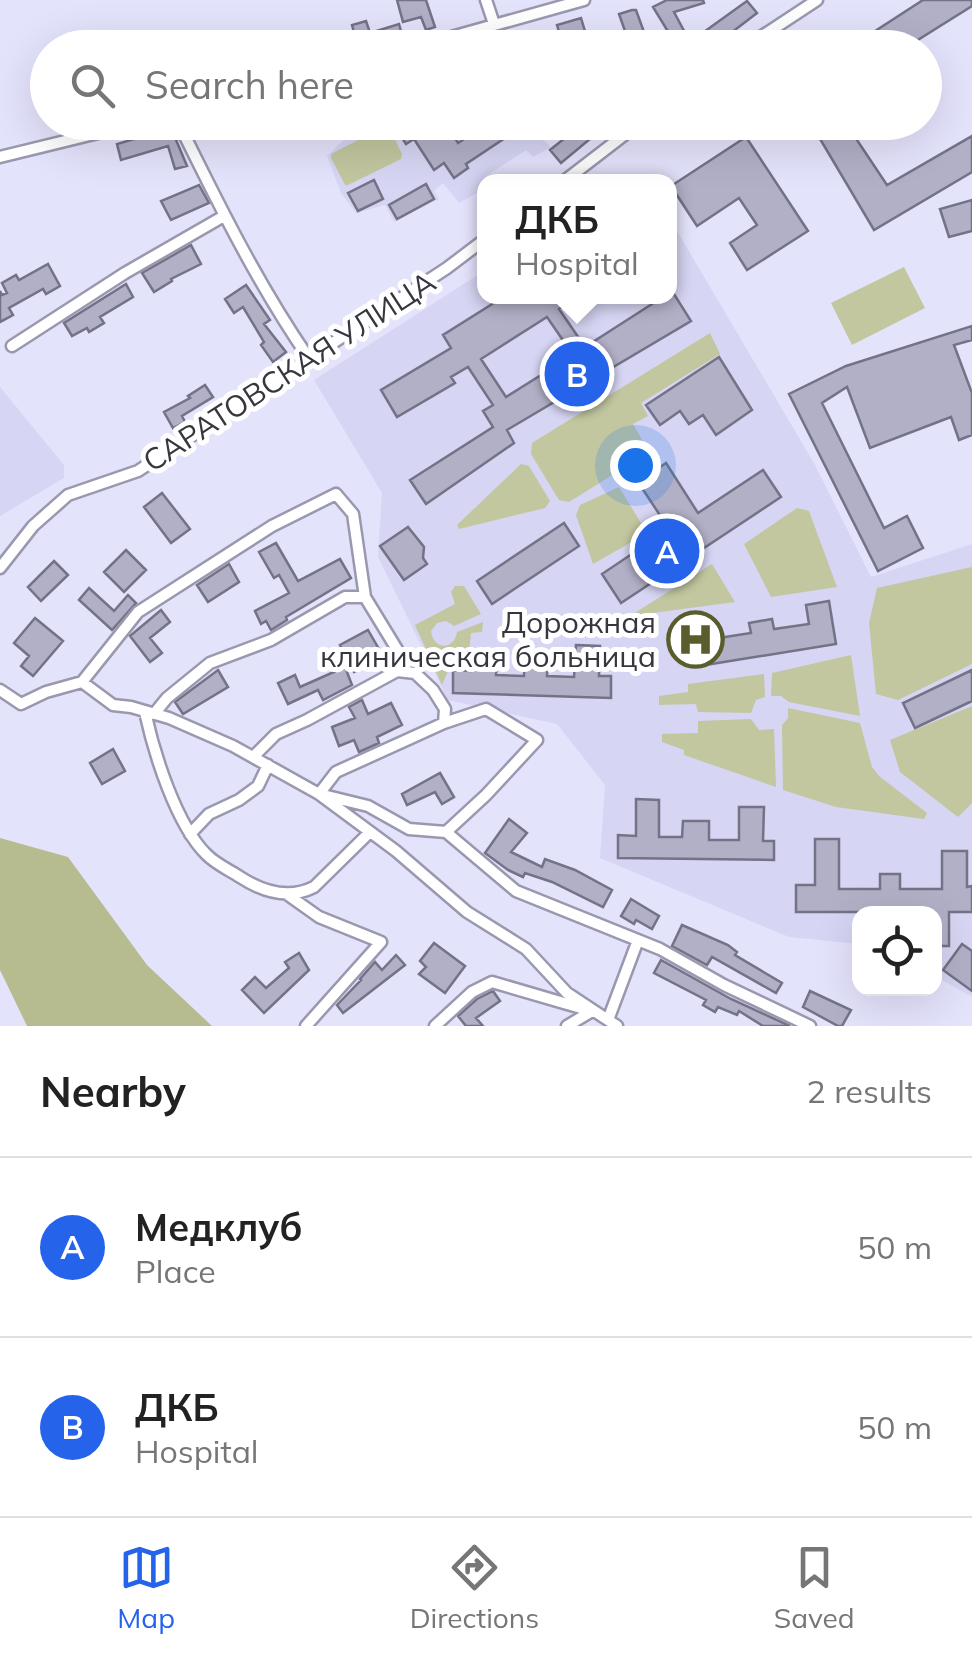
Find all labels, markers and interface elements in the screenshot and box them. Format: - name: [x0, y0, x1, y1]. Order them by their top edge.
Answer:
- search box: [30, 30, 942, 140]
- icon: search: [65, 58, 120, 113]
- text: Search here: [145, 61, 354, 109]
- popup: [477, 174, 677, 304]
- text: ДКБ: [515, 195, 599, 243]
- text: Hospital: [515, 243, 639, 283]
- street label: САРАТОВСКАЯ УЛИЦА: [136, 262, 442, 480]
- pin: B: [544, 336, 610, 412]
- your location: [610, 440, 661, 491]
- pin: A: [634, 514, 700, 588]
- place label: Дорожная клиническая больница: [320, 603, 656, 675]
- hospital icon: Дорожная клиническая больница: [665, 609, 725, 669]
- map controls: [852, 906, 942, 996]
- button: locate: [852, 906, 942, 996]
- text: Nearby: [40, 1065, 186, 1118]
- text: 2 results: [807, 1071, 932, 1111]
- text: Медклуб: [135, 1203, 303, 1251]
- text: A: [60, 1227, 85, 1267]
- text: 50 m: [857, 1227, 932, 1267]
- text: Place: [135, 1251, 216, 1291]
- text: ДКБ: [135, 1383, 219, 1431]
- text: B: [61, 1407, 84, 1447]
- text: 50 m: [857, 1407, 932, 1447]
- text: Hospital: [135, 1431, 259, 1471]
- tab: Map: [117, 1540, 175, 1635]
- tab: Directions: [410, 1540, 539, 1635]
- tab: Saved: [774, 1540, 855, 1635]

